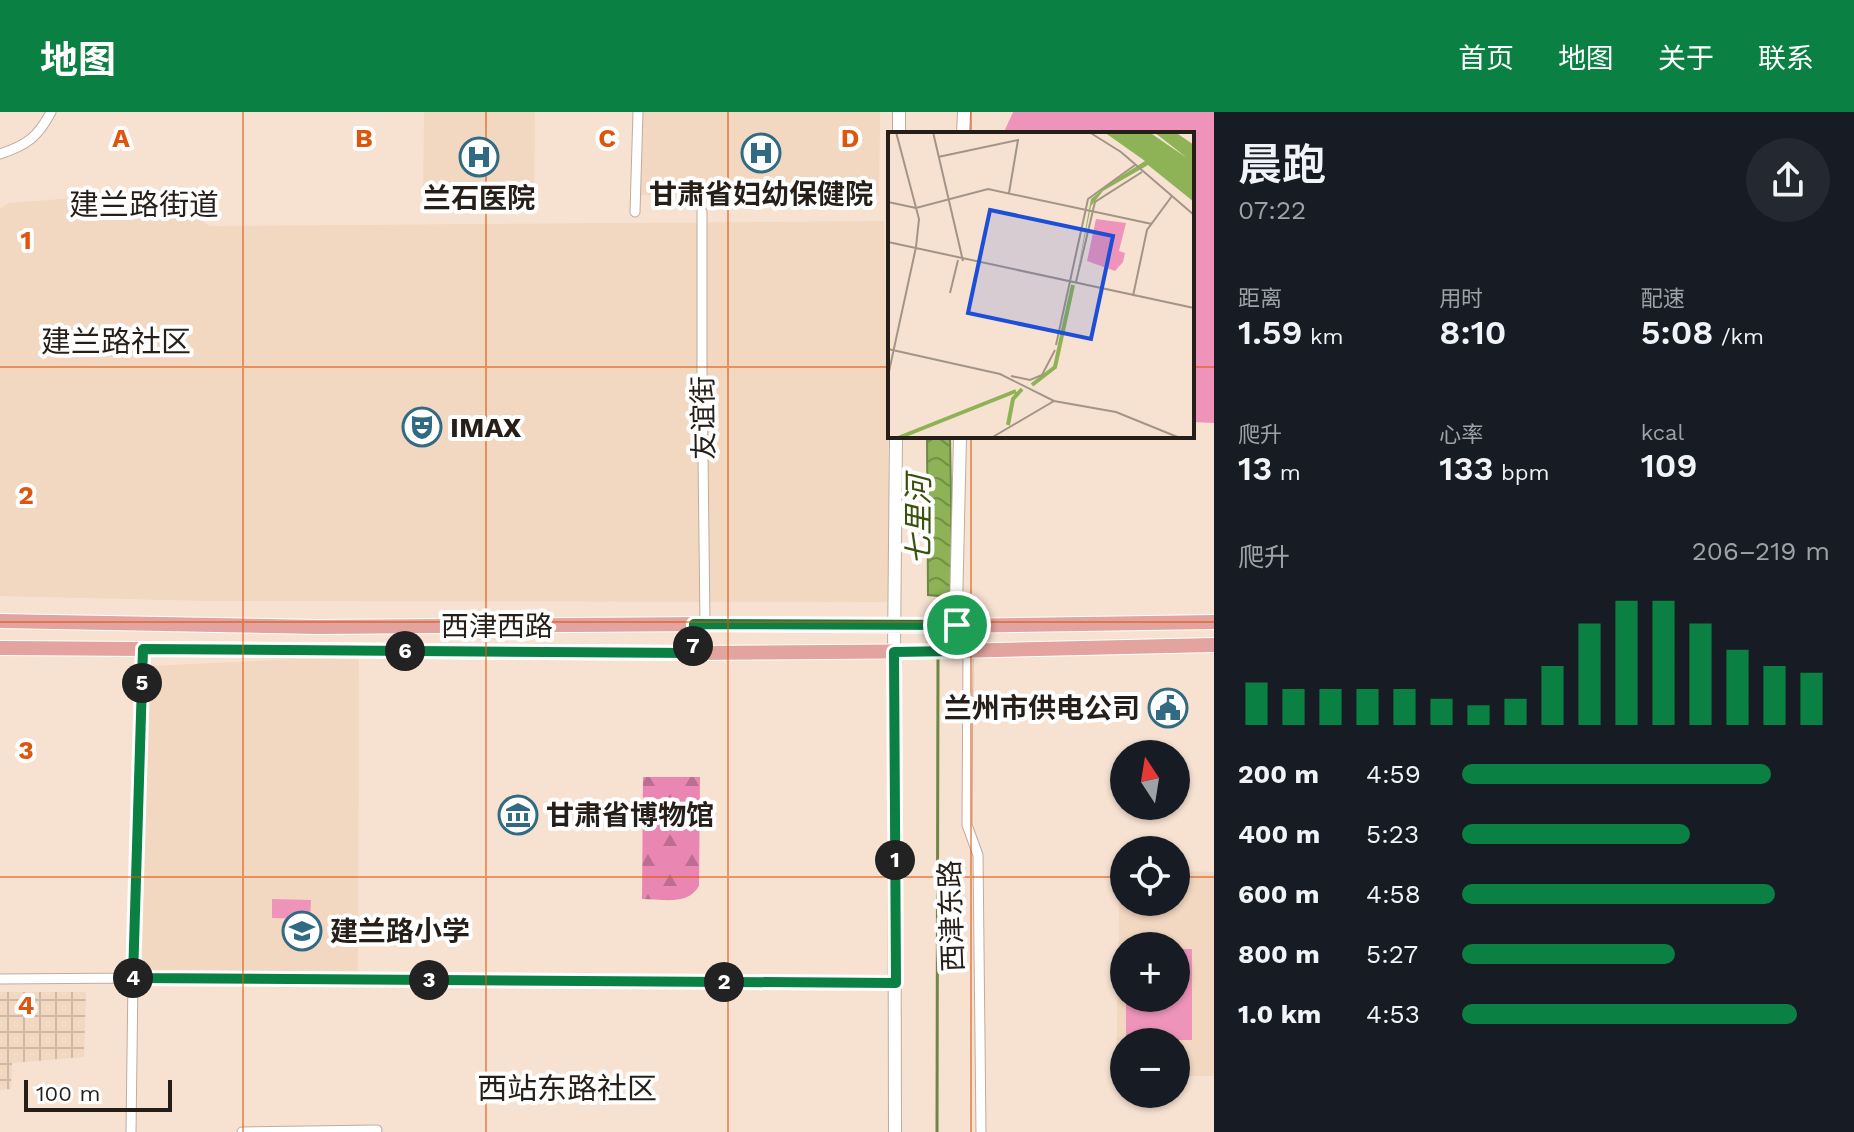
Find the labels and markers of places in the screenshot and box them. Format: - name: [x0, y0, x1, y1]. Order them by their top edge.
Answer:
- hospital icon: 甘肃省妇幼保健院: [740, 132, 782, 174]
- hospital icon: 兰石医院: [458, 136, 500, 178]
- place label: 甘肃省妇幼保健院: [649, 178, 873, 211]
- place label: 兰石医院: [423, 182, 535, 215]
- theatre icon: IMAX: [401, 406, 443, 448]
- place label: IMAX: [450, 411, 522, 444]
- pin: [923, 591, 991, 659]
- pin: 7: [673, 626, 713, 666]
- pin: 6: [385, 631, 425, 671]
- pin: 5: [122, 663, 162, 703]
- public building icon: 兰州市供电公司: [1147, 687, 1189, 729]
- place label: 兰州市供电公司: [944, 692, 1140, 725]
- museum icon: 甘肃省博物馆: [497, 794, 539, 836]
- place label: 甘肃省博物馆: [546, 799, 714, 832]
- pin: 1: [875, 840, 915, 880]
- school or university icon: 建兰路小学: [281, 910, 323, 952]
- place label: 建兰路小学: [330, 915, 470, 948]
- pin: 4: [113, 958, 153, 998]
- pin: 3: [409, 960, 449, 1000]
- pin: 2: [704, 962, 744, 1002]

